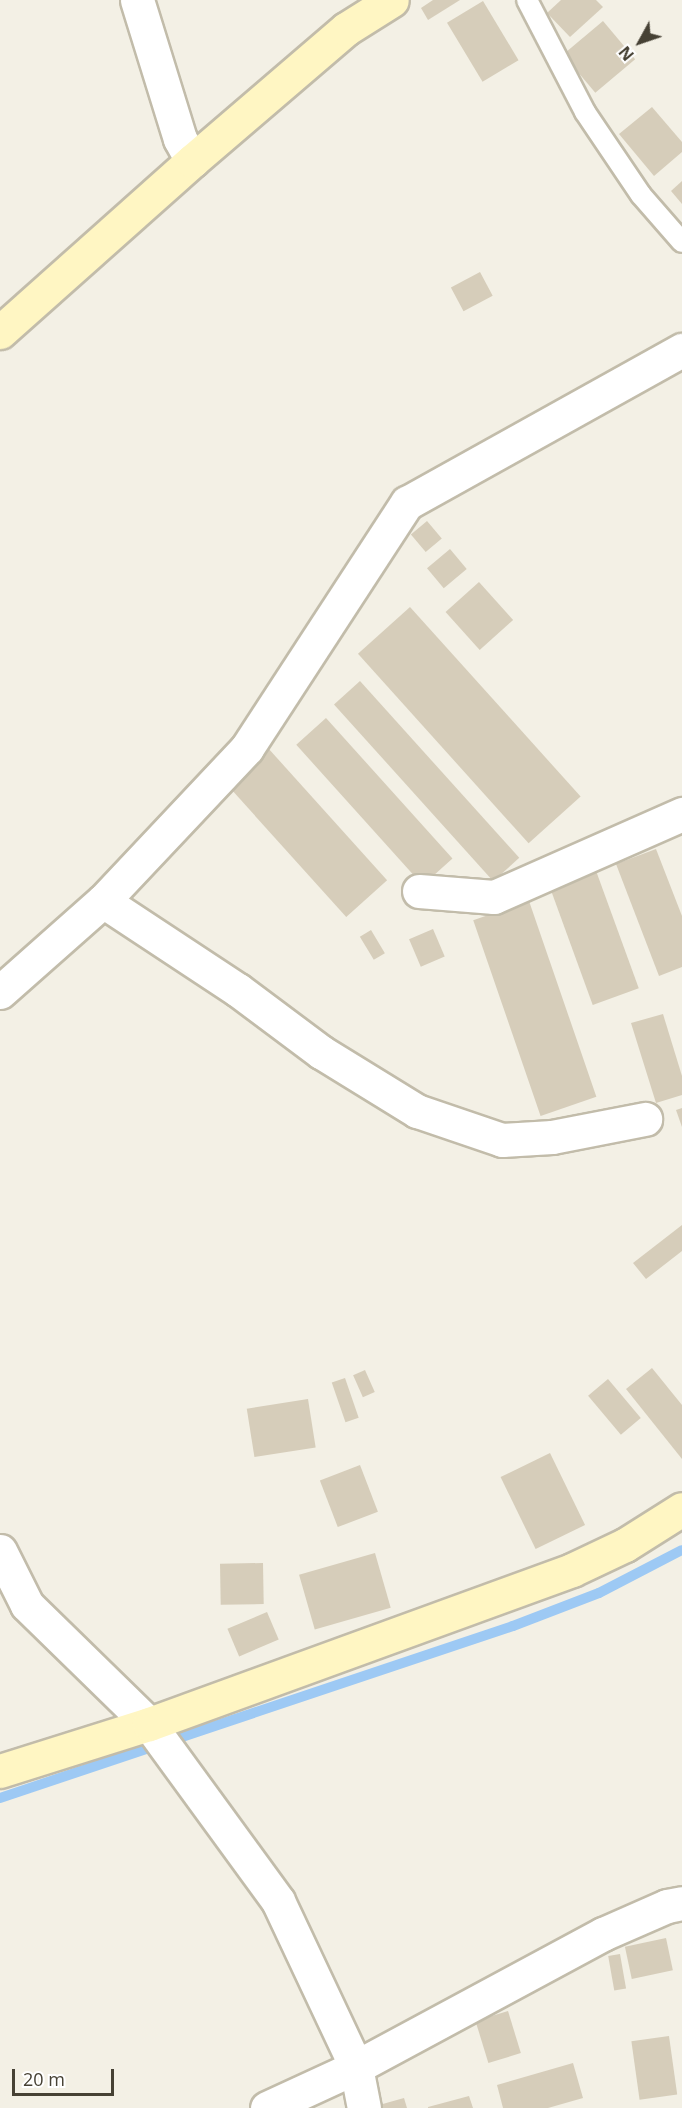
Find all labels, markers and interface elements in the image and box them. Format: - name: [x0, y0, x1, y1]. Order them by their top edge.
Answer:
- north arrow: [610, 12, 670, 72]
- text: N: [614, 42, 639, 66]
- scale bar: [15, 2057, 117, 2095]
- text: 20 m: [23, 2067, 65, 2091]

